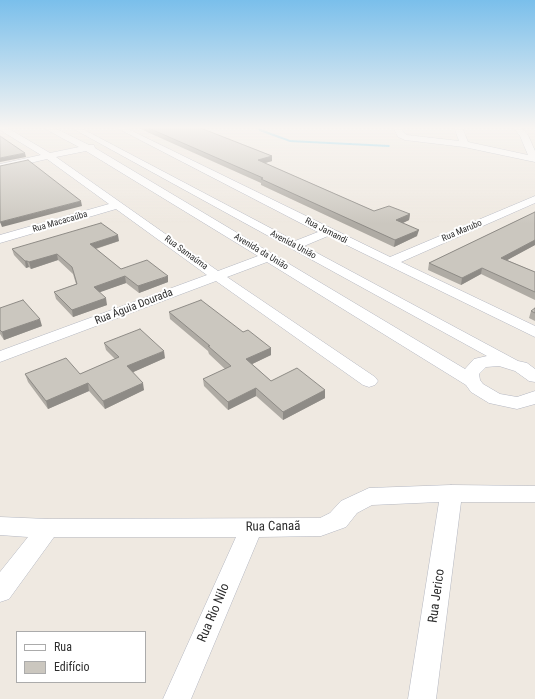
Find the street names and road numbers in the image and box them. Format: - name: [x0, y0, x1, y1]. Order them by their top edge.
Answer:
- street label: Rua Macacaúba: [31, 209, 89, 235]
- street label: Rua Jamandi: [303, 216, 349, 246]
- street label: Rua Marubo: [440, 218, 484, 244]
- street label: Avenida União: [268, 228, 318, 262]
- street label: Avenida da União: [232, 232, 290, 272]
- street label: Rua Samaúma: [162, 234, 210, 272]
- street label: Rua Águia Dourada: [93, 286, 175, 328]
- street label: Rua Canaã: [245, 519, 301, 535]
- street label: Rua Jerico: [426, 568, 448, 624]
- street label: Rua Rio Nilo: [195, 581, 233, 645]

